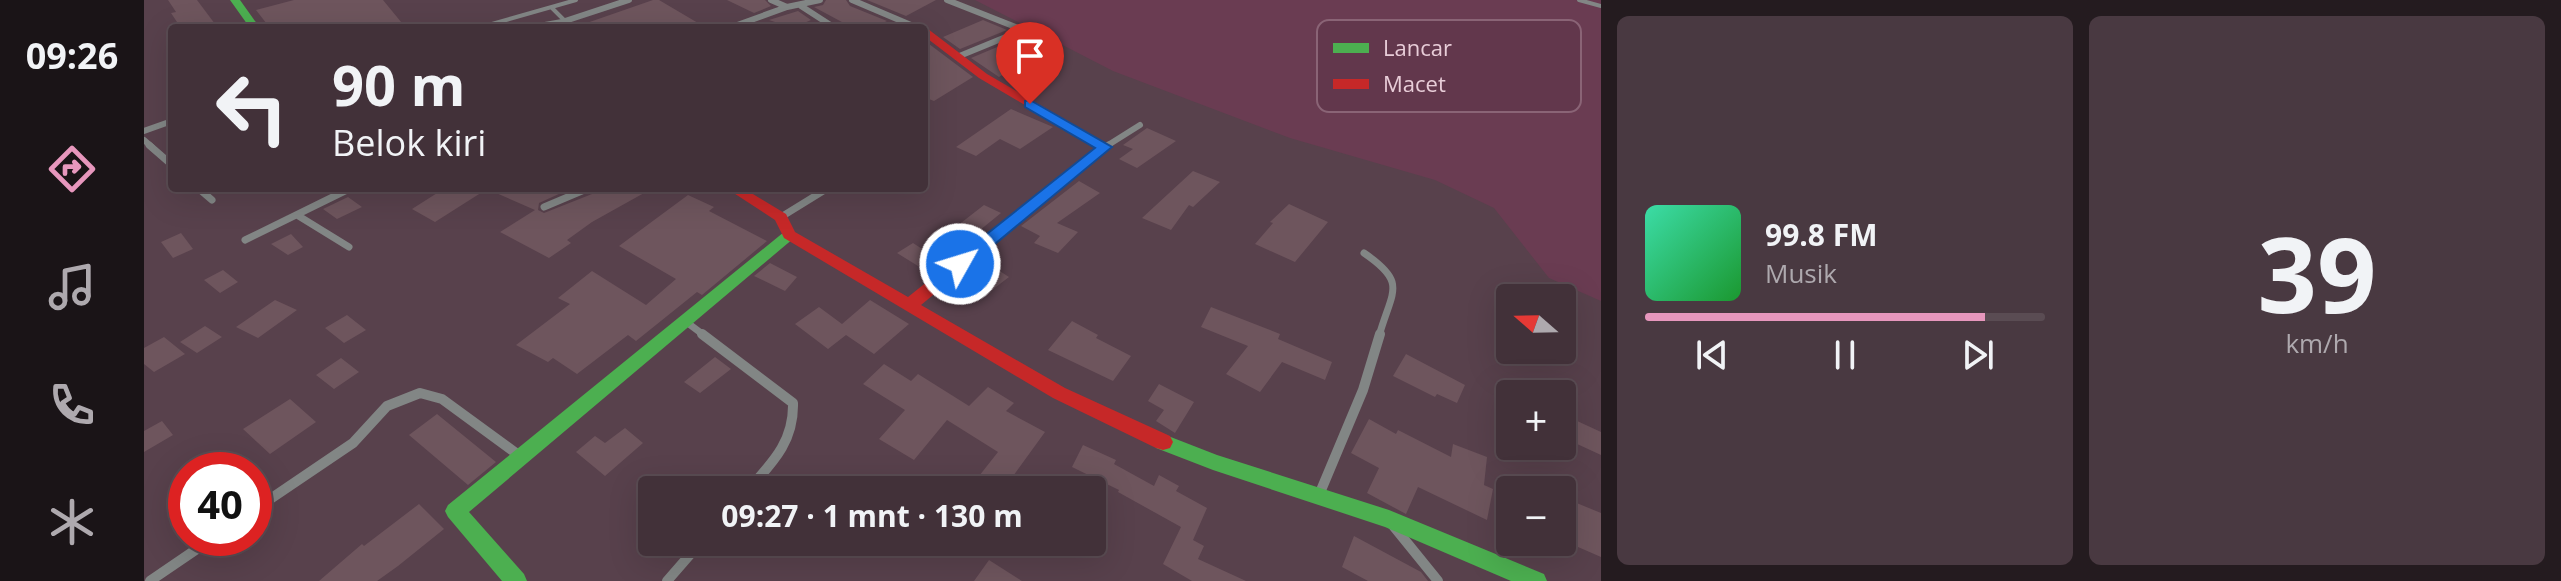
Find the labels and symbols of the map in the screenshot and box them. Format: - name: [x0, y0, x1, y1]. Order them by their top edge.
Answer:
- legend: [1317, 20, 1581, 112]
- pin: [996, 22, 1064, 104]
- text: Lancar: [1383, 32, 1452, 62]
- text: Macet: [1383, 68, 1446, 98]
- position arrow: [918, 222, 1002, 306]
- north arrow: [1496, 284, 1576, 364]
- speed limit sign: 40: [168, 452, 272, 556]

